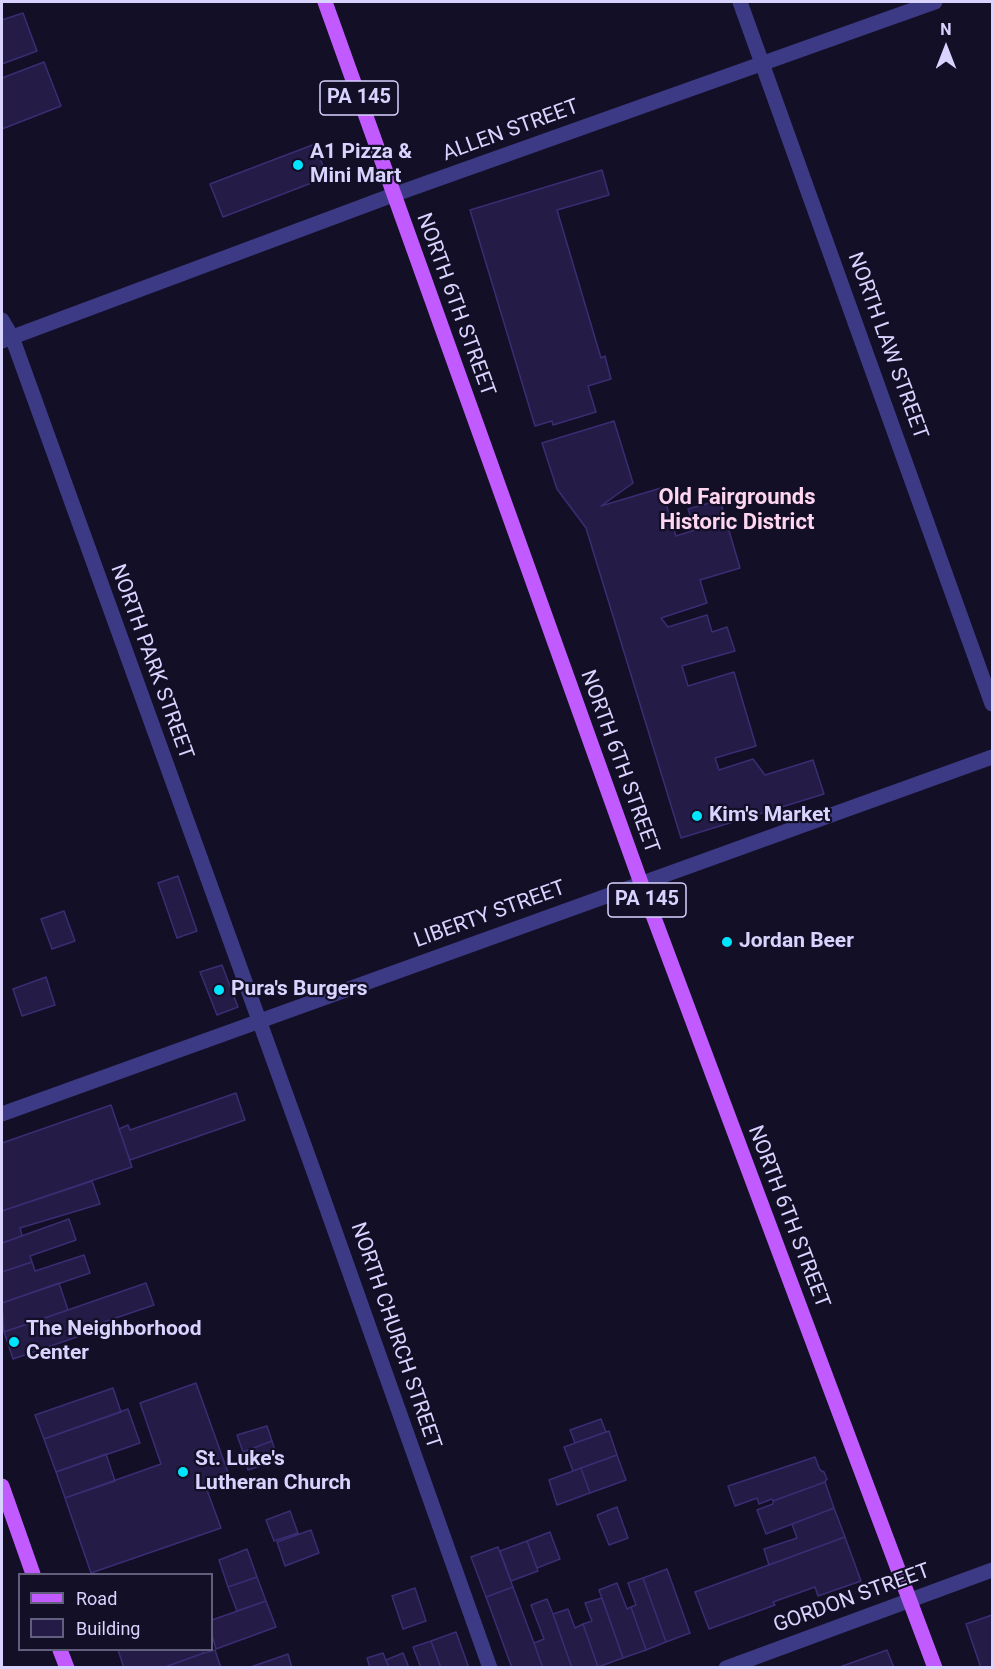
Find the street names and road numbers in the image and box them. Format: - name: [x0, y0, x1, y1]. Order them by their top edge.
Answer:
- road number: PA 145: [320, 81, 398, 115]
- street label: ALLEN STREET: [440, 95, 582, 167]
- street label: NORTH 6TH STREET: [410, 210, 500, 400]
- street label: NORTH LAW STREET: [841, 249, 933, 443]
- street label: NORTH PARK STREET: [104, 561, 198, 763]
- street label: NORTH 6TH STREET: [574, 667, 664, 857]
- street label: LIBERTY STREET: [411, 876, 569, 954]
- road number: PA 145: [608, 883, 686, 917]
- street label: NORTH 6TH STREET: [742, 1122, 834, 1312]
- street label: NORTH CHURCH STREET: [344, 1219, 446, 1453]
- street label: GORDON STREET: [770, 1559, 934, 1639]

